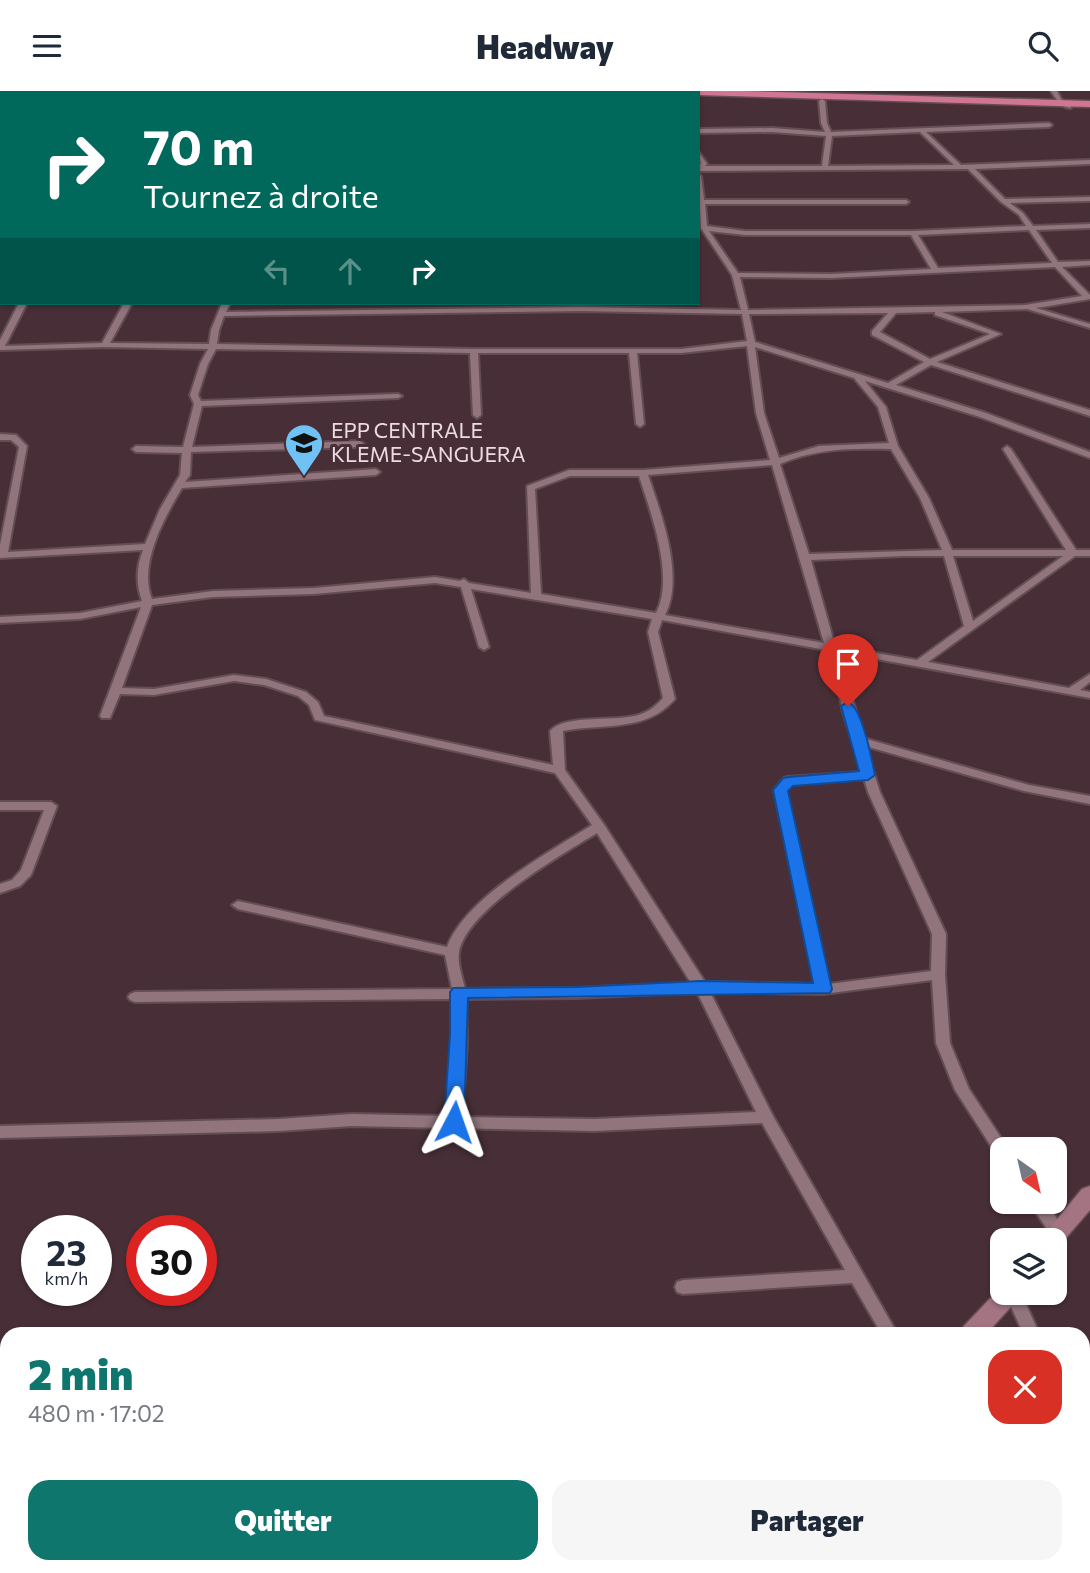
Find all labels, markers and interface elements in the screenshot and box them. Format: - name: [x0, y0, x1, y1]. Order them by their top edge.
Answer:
- text: Headway: [476, 26, 614, 66]
- icon: menu: [28, 27, 66, 65]
- icon: search: [1024, 27, 1062, 65]
- text: 70 m: [143, 115, 254, 175]
- icon: right: [28, 119, 119, 210]
- text: Tournez à droite: [143, 175, 379, 215]
- icon: left: [258, 252, 296, 290]
- icon: ahead: [331, 252, 369, 290]
- icon: right: [404, 252, 442, 290]
- place label: EPP CENTRALE KLEME-SANGUERA: [331, 417, 525, 466]
- school or university icon: EPP CENTRALE KLEME-SANGUERA: [283, 422, 325, 477]
- pin: [818, 634, 878, 706]
- icon: arrive: [829, 645, 867, 683]
- position arrow: [417, 1085, 491, 1159]
- north arrow: [990, 1137, 1068, 1215]
- map controls: [990, 1137, 1067, 1305]
- speed limit sign: 30: [126, 1215, 217, 1306]
- button: layers: [990, 1228, 1067, 1305]
- text: 23: [46, 1230, 87, 1273]
- text: km/h: [45, 1267, 88, 1289]
- text: 2 min: [28, 1347, 134, 1399]
- button: close: [988, 1350, 1062, 1424]
- text: 480 m · 17:02: [28, 1399, 165, 1427]
- button: Quitter: [28, 1480, 538, 1560]
- button: Partager: [552, 1480, 1062, 1560]

